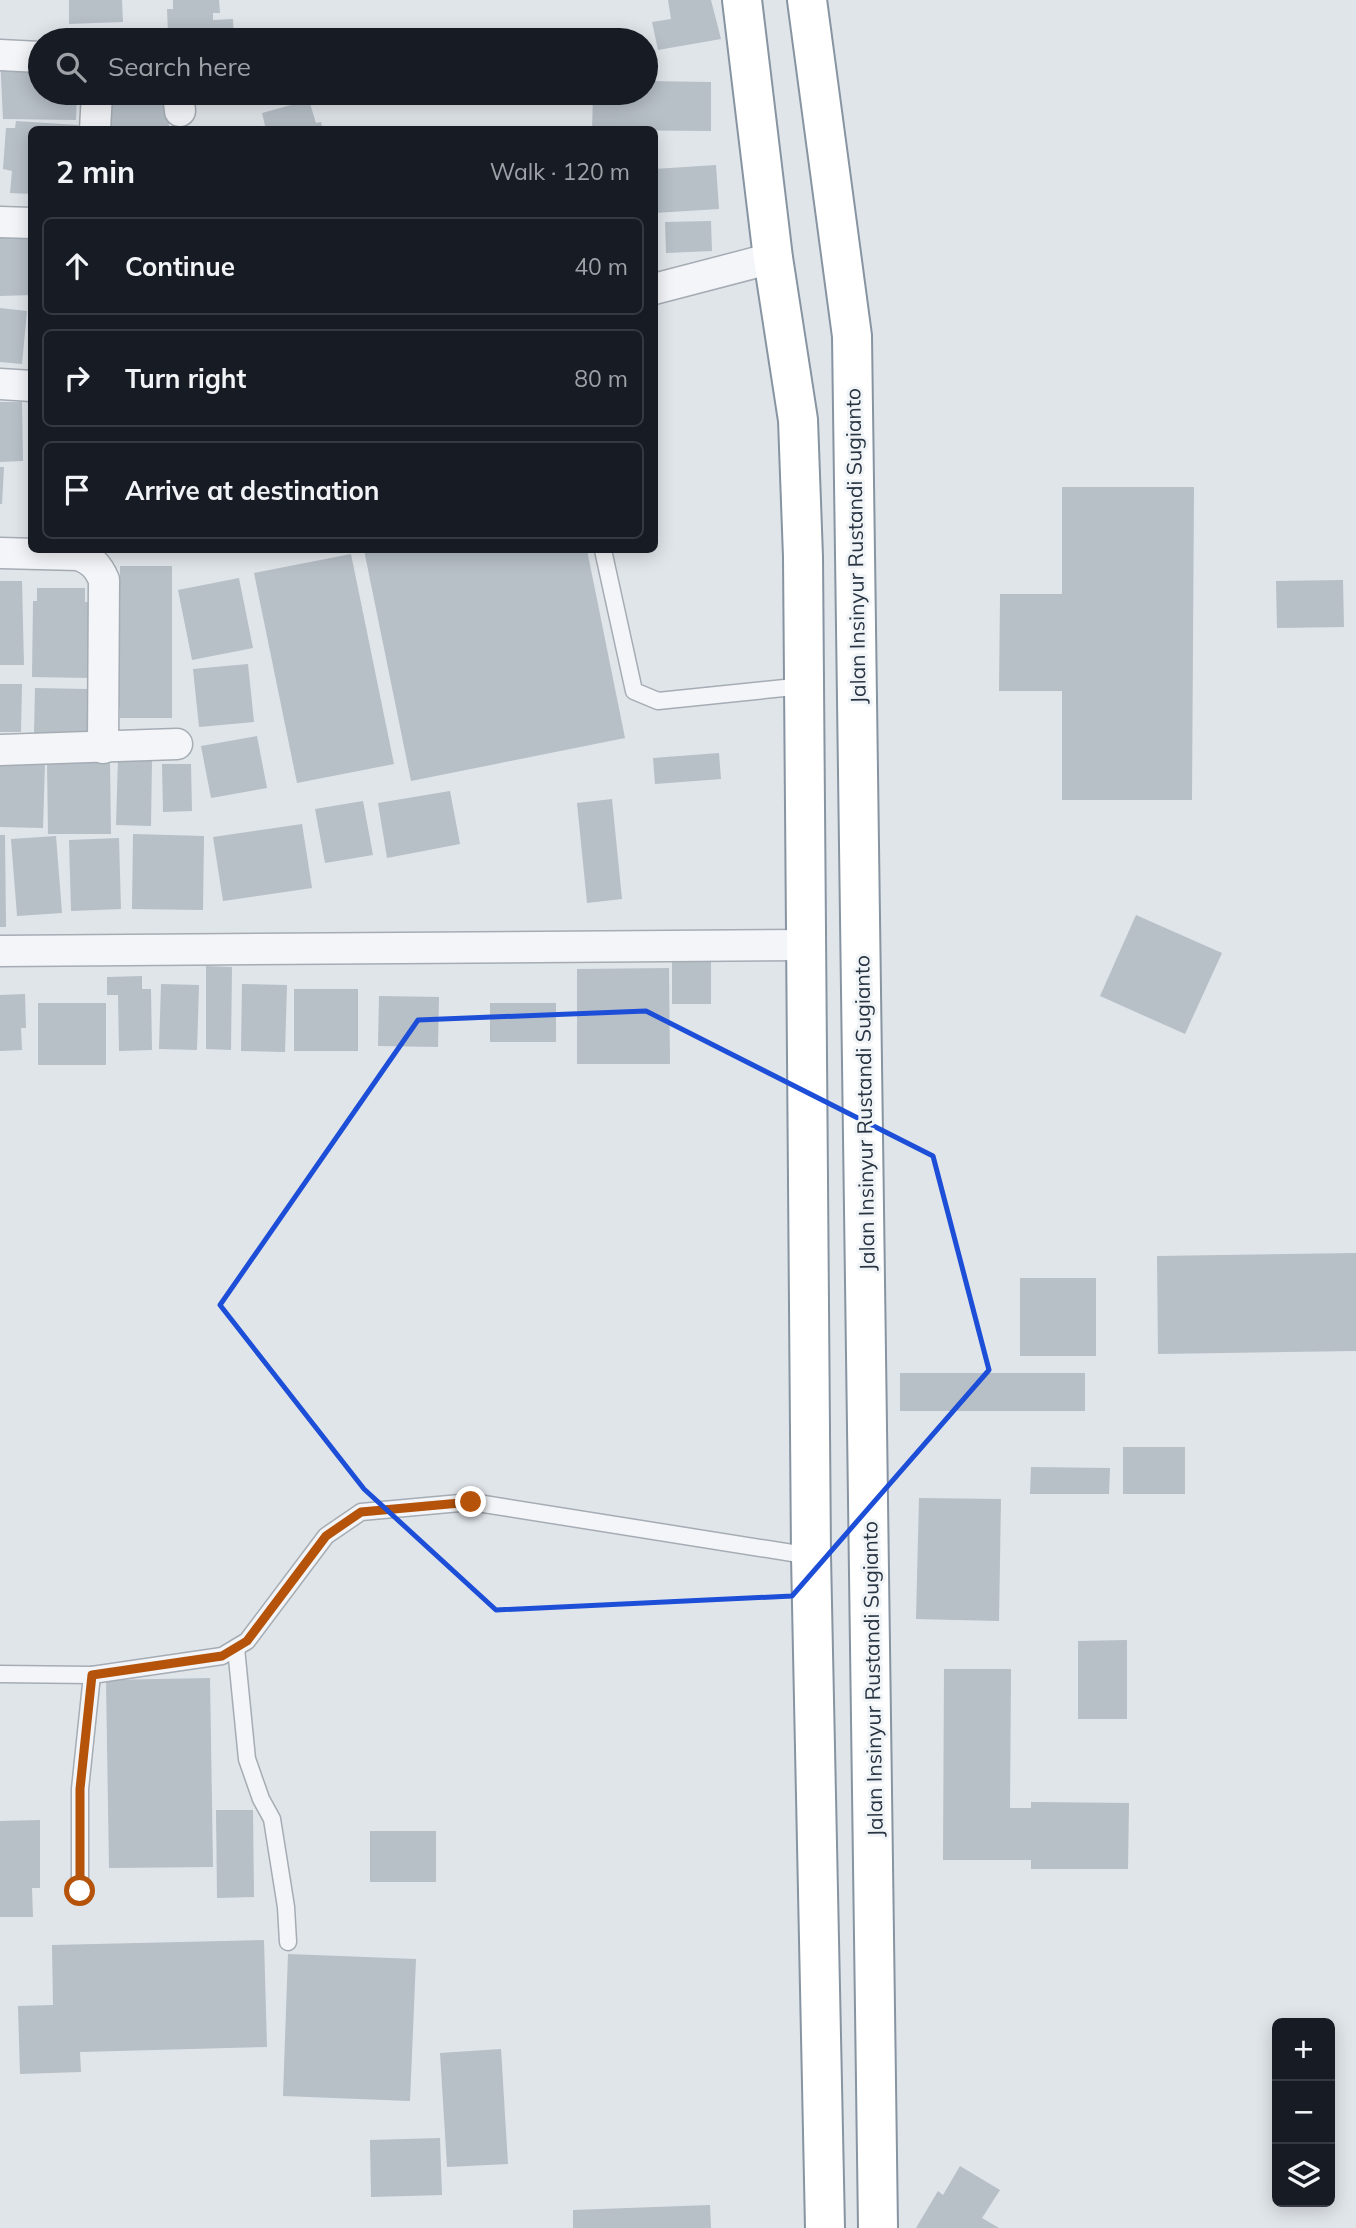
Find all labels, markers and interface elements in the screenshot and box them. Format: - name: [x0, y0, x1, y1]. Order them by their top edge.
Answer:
- search box: [28, 28, 658, 105]
- icon: search: [52, 48, 90, 86]
- text: Search here: [108, 50, 251, 83]
- text: 2 min: [56, 153, 135, 191]
- text: Walk · 120 m: [490, 157, 630, 186]
- icon: ahead: [58, 247, 96, 285]
- text: Continue: [125, 250, 235, 283]
- text: 40 m: [574, 252, 628, 281]
- icon: right: [58, 359, 96, 397]
- text: Turn right: [125, 362, 246, 395]
- text: 80 m: [574, 364, 628, 393]
- street label: Jalan Insinyur Rustandi Sugianto: [839, 388, 871, 704]
- icon: arrive: [58, 471, 96, 509]
- text: Arrive at destination: [125, 474, 380, 507]
- street label: Jalan Insinyur Rustandi Sugianto: [848, 955, 880, 1271]
- route end: [455, 1486, 486, 1517]
- street label: Jalan Insinyur Rustandi Sugianto: [856, 1521, 888, 1837]
- route start: [64, 1875, 95, 1906]
- map controls: [1272, 2018, 1335, 2207]
- button: +: [1272, 2018, 1335, 2081]
- button: −: [1272, 2081, 1335, 2144]
- button: layers: [1272, 2144, 1335, 2207]

